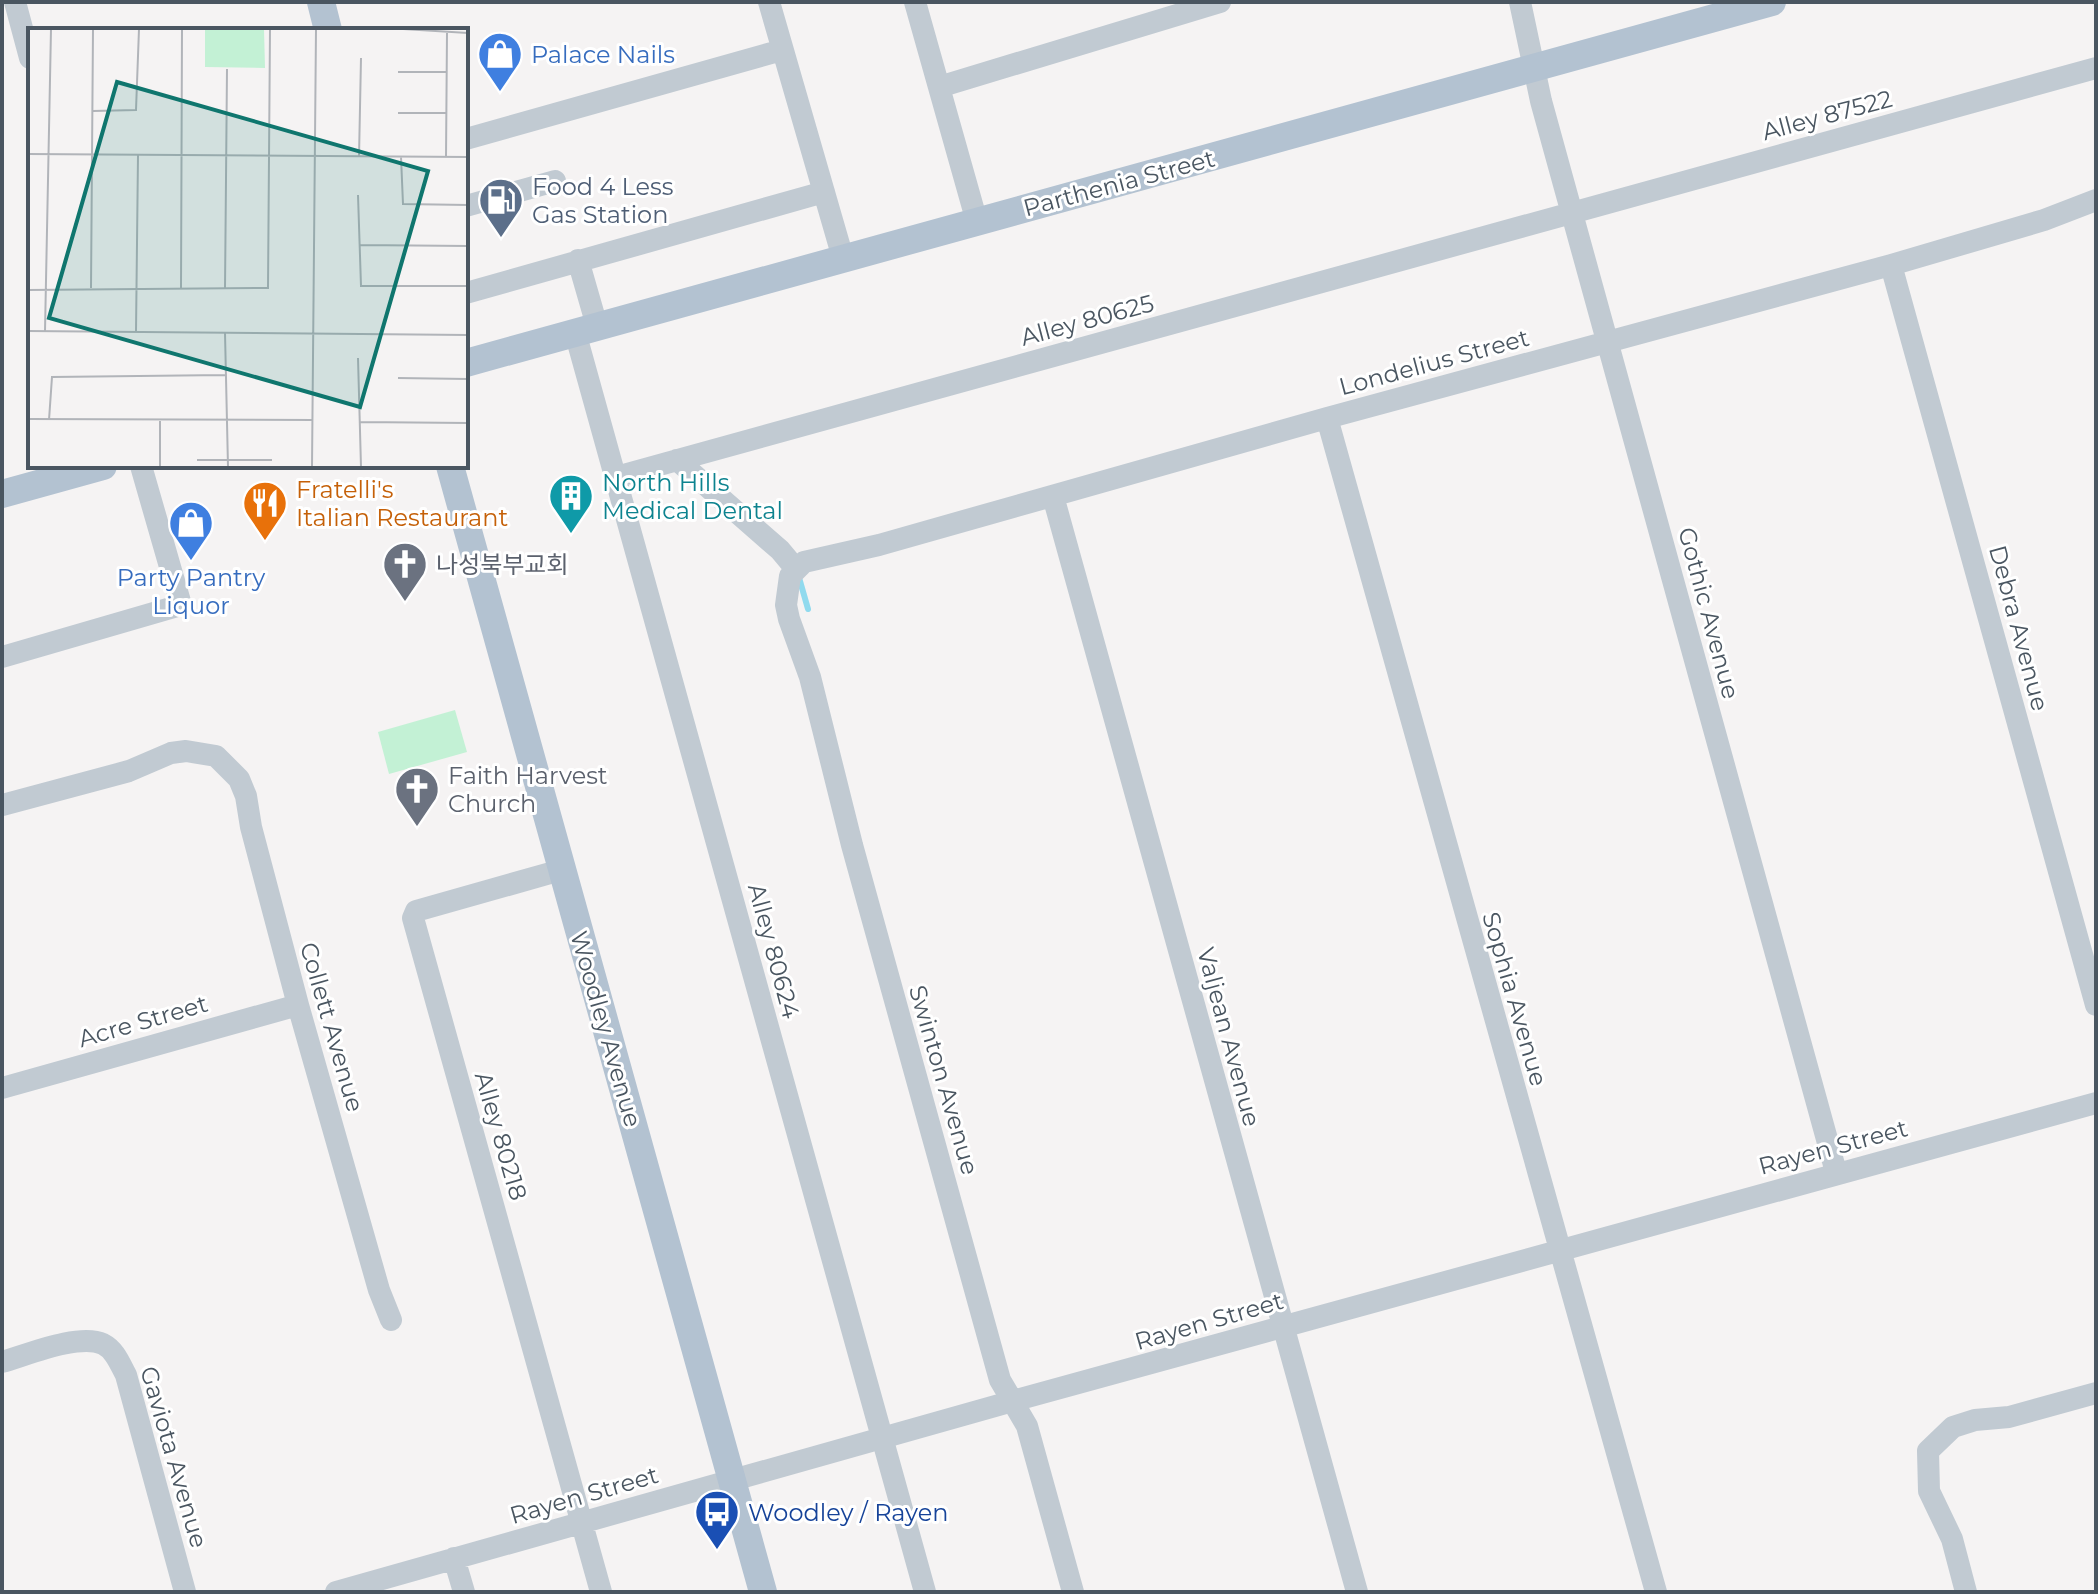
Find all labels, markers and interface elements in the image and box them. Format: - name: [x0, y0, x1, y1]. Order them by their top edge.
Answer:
- inset map: [28, 28, 468, 468]
- shop icon: Palace Nails: [476, 30, 524, 93]
- place label: Palace Nails: [531, 40, 675, 69]
- street label: Alley 87522: [1759, 84, 1895, 146]
- street label: Parthenia Street: [1020, 143, 1218, 223]
- place label: Food 4 Less Gas Station: [532, 172, 673, 229]
- fuel station icon: Food 4 Less Gas Station: [477, 176, 525, 239]
- street label: Alley 80625: [1017, 288, 1157, 352]
- street label: Londelius Street: [1336, 323, 1532, 401]
- place label: North Hills Medical Dental: [602, 468, 783, 525]
- building icon: North Hills Medical Dental: [547, 472, 595, 535]
- place label: Fratelli's Italian Restaurant: [296, 475, 508, 532]
- restaurant icon: Fratelli's Italian Restaurant: [241, 479, 289, 542]
- shop icon: Party Pantry Liquor: [167, 499, 215, 562]
- street label: Gothic Avenue: [1672, 524, 1746, 702]
- church icon: 나성북부교회: [381, 540, 429, 603]
- street label: Debra Avenue: [1983, 542, 2055, 714]
- place label: 나성북부교회: [436, 550, 568, 579]
- place label: Party Pantry Liquor: [117, 563, 265, 620]
- place label: Faith Harvest Church: [448, 761, 608, 818]
- church icon: Faith Harvest Church: [393, 765, 441, 828]
- street label: Alley 80624: [742, 880, 806, 1022]
- street label: Sophia Avenue: [1476, 909, 1554, 1089]
- street label: Woodley Avenue: [564, 928, 648, 1130]
- street label: Collett Avenue: [294, 939, 370, 1115]
- street label: Valjean Avenue: [1191, 944, 1267, 1130]
- street label: Swinton Avenue: [903, 982, 985, 1178]
- street label: Acre Street: [75, 989, 211, 1053]
- street label: Alley 80218: [469, 1068, 533, 1204]
- street label: Rayen Street: [1755, 1113, 1911, 1181]
- street label: Rayen Street: [1131, 1286, 1287, 1356]
- street label: Gaviota Avenue: [134, 1363, 214, 1551]
- street label: Rayen Street: [506, 1460, 662, 1530]
- bus stop icon: Woodley / Rayen: [693, 1488, 741, 1551]
- place label: Woodley / Rayen: [748, 1498, 948, 1527]

